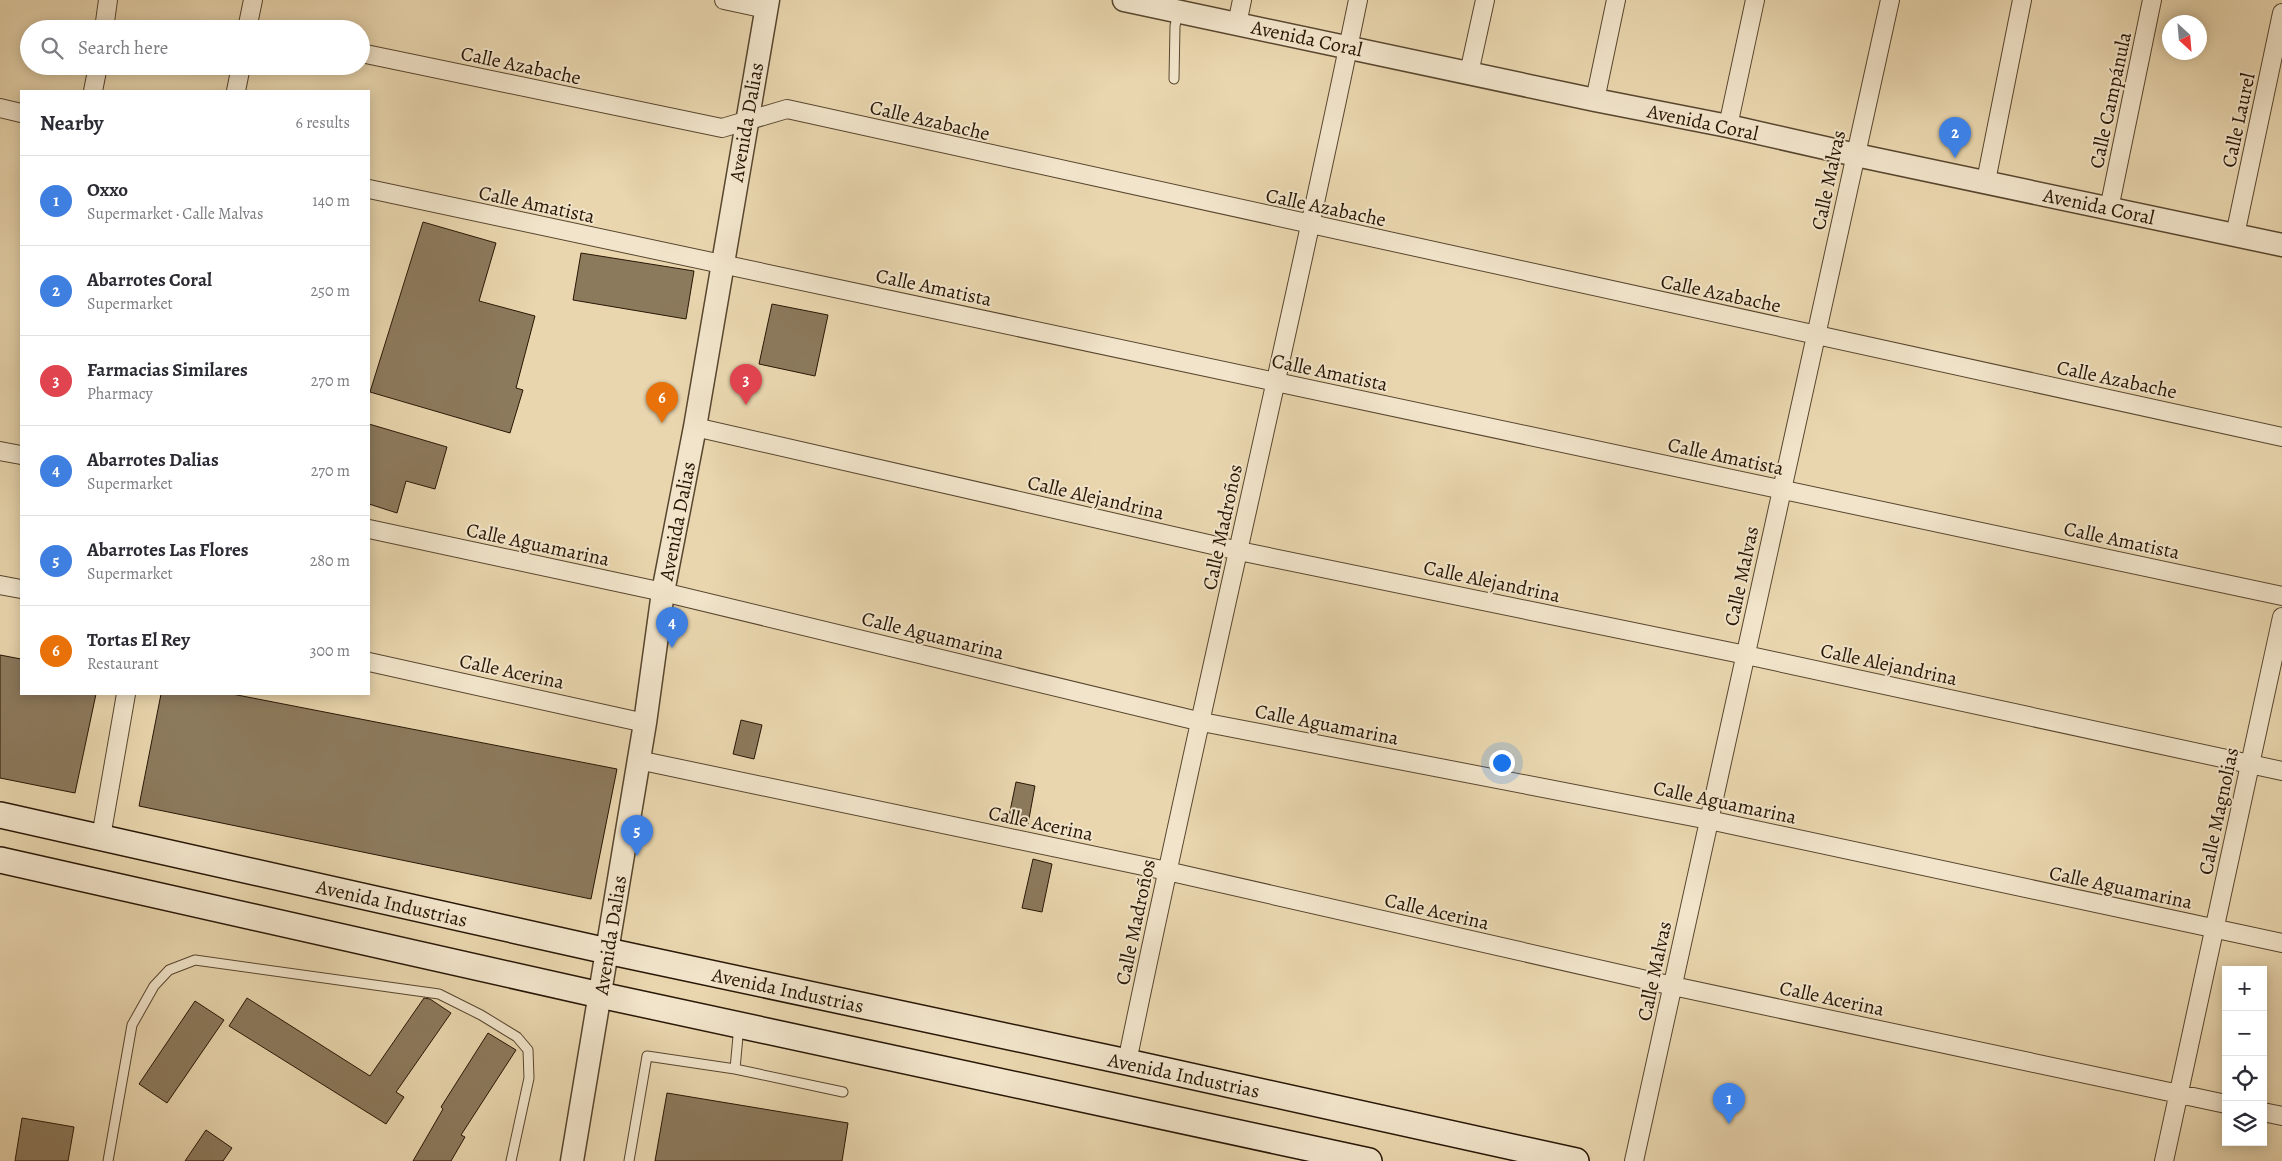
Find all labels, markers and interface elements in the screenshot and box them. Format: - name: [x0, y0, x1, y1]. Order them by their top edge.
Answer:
- street label: Avenida Coral: [1248, 13, 1365, 63]
- north arrow: [2162, 15, 2207, 60]
- search box: [20, 20, 370, 75]
- street label: Calle Campánula: [2083, 29, 2138, 171]
- icon: search: [38, 34, 66, 62]
- text: Search here: [78, 35, 168, 61]
- street label: Calle Azabache: [458, 40, 584, 91]
- street label: Avenida Dalias: [723, 60, 770, 185]
- street label: Calle Laurel: [2215, 70, 2262, 170]
- street label: Calle Azabache: [867, 94, 993, 147]
- street label: Avenida Coral: [1644, 97, 1761, 147]
- text: Nearby: [40, 109, 103, 137]
- text: 6 results: [296, 112, 350, 134]
- pin: 2: [1939, 117, 1971, 158]
- street label: Calle Malvas: [1805, 128, 1852, 233]
- text: Oxxo: [87, 177, 128, 203]
- street label: Calle Amatista: [476, 179, 598, 230]
- street label: Avenida Coral: [2040, 181, 2157, 231]
- street label: Calle Azabache: [1263, 182, 1389, 233]
- text: 1: [53, 190, 59, 212]
- text: 140 m: [312, 190, 350, 212]
- text: Supermarket · Calle Malvas: [87, 203, 263, 225]
- street label: Calle Amatista: [873, 262, 995, 313]
- text: Abarrotes Coral: [87, 267, 212, 293]
- street label: Calle Azabache: [1658, 268, 1784, 319]
- text: 2: [52, 280, 60, 302]
- text: 250 m: [311, 280, 350, 302]
- text: Supermarket: [87, 293, 173, 315]
- street label: Calle Amatista: [1269, 347, 1391, 398]
- street label: Calle Azabache: [2054, 354, 2180, 405]
- text: Farmacias Similares: [87, 357, 248, 383]
- pin: 3: [730, 364, 762, 405]
- text: 3: [53, 370, 59, 392]
- text: 270 m: [311, 370, 350, 392]
- pin: 6: [646, 382, 678, 423]
- text: Pharmacy: [87, 383, 153, 405]
- street label: Calle Amatista: [1665, 431, 1787, 482]
- text: Abarrotes Dalias: [87, 447, 219, 473]
- street label: Avenida Dalias: [653, 459, 702, 584]
- text: 4: [52, 460, 60, 482]
- text: 270 m: [311, 460, 350, 482]
- street label: Calle Madroños: [1196, 462, 1249, 593]
- street label: Calle Alejandrina: [1025, 469, 1167, 526]
- text: Supermarket: [87, 473, 173, 495]
- street label: Calle Amatista: [2061, 515, 2183, 566]
- street label: Calle Aguamarina: [464, 516, 613, 573]
- street label: Calle Malvas: [1718, 524, 1765, 629]
- text: Abarrotes Las Flores: [87, 537, 249, 563]
- text: 5: [53, 550, 59, 572]
- text: 280 m: [310, 550, 350, 572]
- street label: Calle Alejandrina: [1421, 554, 1563, 609]
- text: Supermarket: [87, 563, 173, 585]
- street label: Calle Aguamarina: [859, 605, 1008, 666]
- pin: 4: [656, 607, 688, 648]
- text: Tortas El Rey: [87, 627, 190, 653]
- street label: Calle Alejandrina: [1818, 637, 1960, 692]
- text: 6: [52, 640, 60, 662]
- text: 300 m: [310, 640, 350, 662]
- street label: Calle Acerina: [457, 647, 568, 696]
- text: Restaurant: [87, 653, 159, 675]
- street label: Calle Aguamarina: [1253, 697, 1402, 752]
- street label: Calle Magnolias: [2192, 745, 2245, 877]
- your location: [1489, 750, 1515, 776]
- street label: Calle Aguamarina: [1651, 774, 1800, 831]
- street label: Calle Acerina: [986, 799, 1097, 848]
- pin: 5: [621, 815, 653, 856]
- street label: Calle Madroños: [1109, 857, 1162, 988]
- street label: Calle Aguamarina: [2047, 859, 2196, 916]
- street label: Avenida Industrias: [313, 873, 470, 934]
- street label: Avenida Dalias: [588, 873, 633, 998]
- street label: Calle Acerina: [1382, 886, 1493, 937]
- street label: Calle Malvas: [1631, 919, 1678, 1024]
- street label: Avenida Industrias: [709, 961, 866, 1020]
- map controls: [2222, 966, 2267, 1146]
- button: +: [2222, 966, 2267, 1011]
- street label: Calle Acerina: [1777, 974, 1888, 1023]
- button: −: [2222, 1011, 2267, 1056]
- street label: Avenida Industrias: [1105, 1046, 1262, 1105]
- button: locate: [2222, 1056, 2267, 1101]
- pin: 1: [1713, 1083, 1745, 1124]
- button: layers: [2222, 1101, 2267, 1146]

